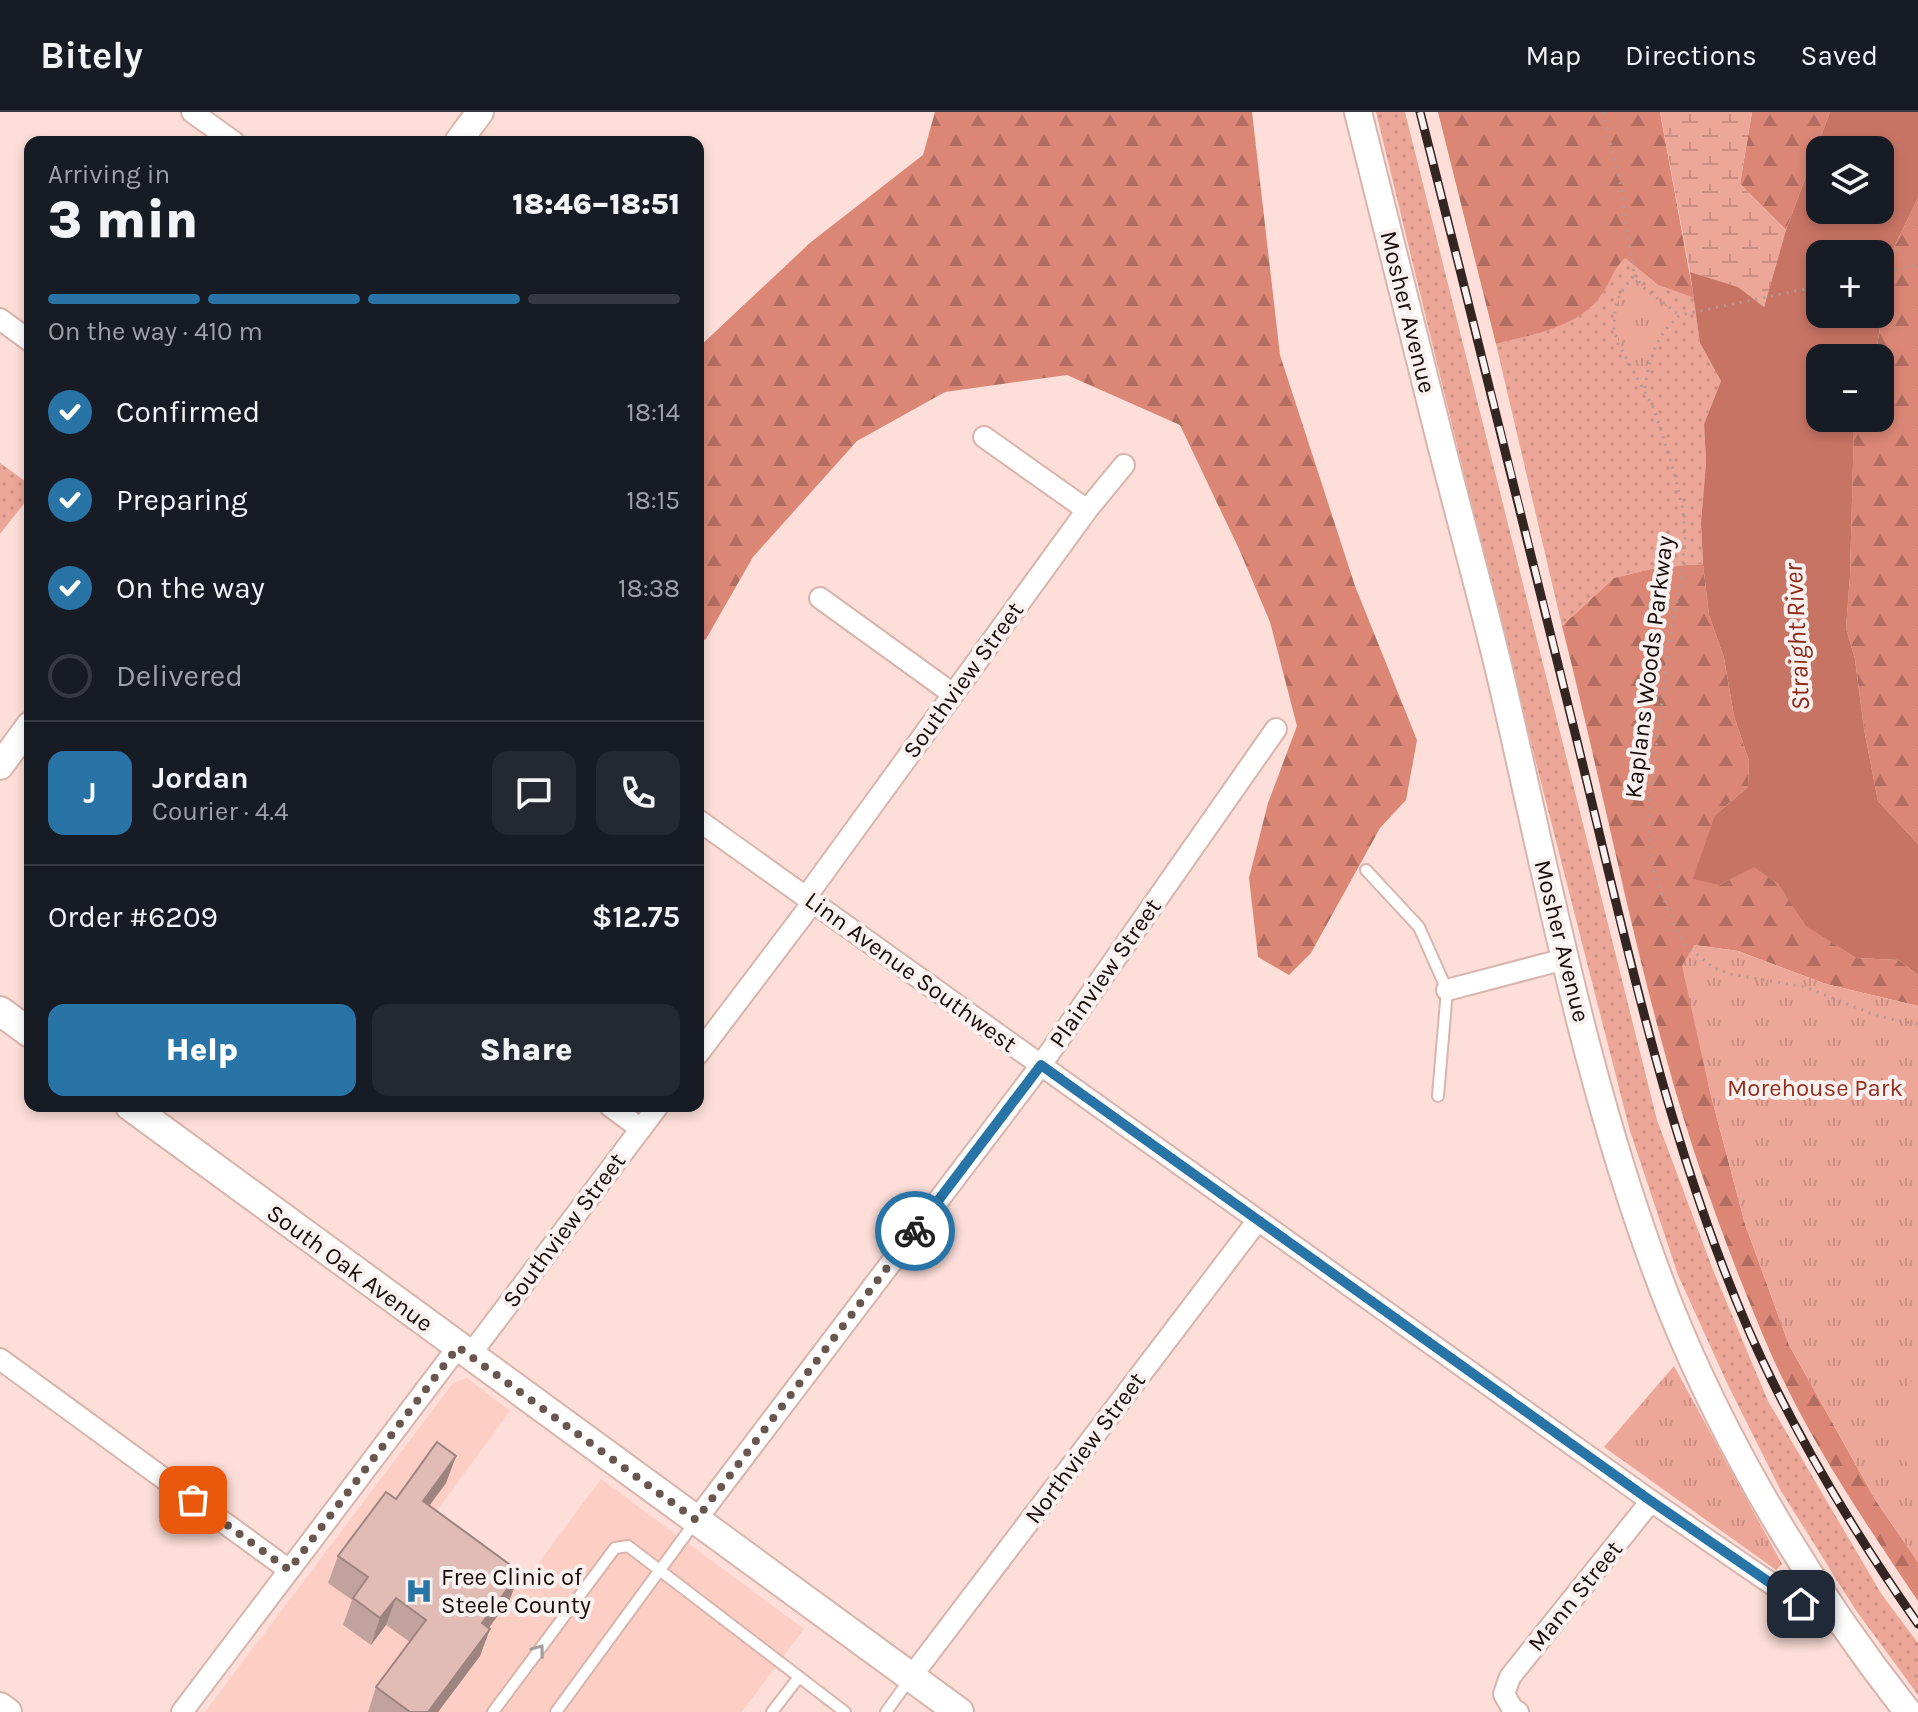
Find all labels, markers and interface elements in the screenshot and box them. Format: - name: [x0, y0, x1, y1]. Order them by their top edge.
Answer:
- text: Bitely: [40, 33, 143, 78]
- text: Map: [1526, 39, 1581, 72]
- text: Directions: [1625, 39, 1757, 72]
- text: Saved: [1801, 39, 1878, 72]
- map controls: [1806, 136, 1894, 432]
- button: layers: [1806, 136, 1894, 224]
- text: Arriving in: [48, 159, 170, 190]
- text: 18:46–18:51: [512, 186, 680, 222]
- text: 3 min: [48, 189, 198, 250]
- street label: Mosher Avenue: [1374, 228, 1442, 396]
- button: +: [1806, 240, 1894, 328]
- text: On the way · 410 m: [48, 316, 263, 347]
- button: −: [1806, 344, 1894, 432]
- icon: check: [48, 390, 92, 434]
- text: Confirmed: [116, 394, 260, 430]
- text: 18:14: [626, 397, 680, 428]
- icon: check: [48, 478, 92, 522]
- text: Preparing: [116, 482, 248, 518]
- text: 18:15: [626, 485, 680, 516]
- street label: Kaplans Woods Parkway: [1619, 534, 1679, 800]
- water label: Straight River: [1778, 561, 1816, 712]
- icon: check: [48, 566, 92, 610]
- text: On the way: [116, 570, 265, 606]
- text: 18:38: [618, 573, 680, 604]
- street label: Southview Street: [897, 596, 1029, 764]
- text: Delivered: [116, 658, 243, 694]
- button: chat: [492, 751, 576, 835]
- button: phone: [596, 751, 680, 835]
- text: Jordan: [152, 760, 249, 796]
- text: J: [83, 775, 97, 811]
- text: Courier · 4.4: [152, 796, 288, 827]
- street label: Mosher Avenue: [1528, 857, 1596, 1025]
- street label: Linn Avenue Southwest: [800, 886, 1022, 1058]
- street label: Plainview Street: [1043, 893, 1167, 1053]
- text: Order #6209: [48, 899, 218, 935]
- text: $12.75: [592, 899, 680, 935]
- button: Help: [48, 1004, 356, 1096]
- button: Share: [372, 1004, 680, 1096]
- park label: Morehouse Park: [1727, 1074, 1903, 1102]
- street label: Southview Street: [497, 1147, 631, 1313]
- courier: [875, 1191, 955, 1271]
- street label: South Oak Avenue: [262, 1198, 438, 1338]
- icon: bike: [893, 1209, 937, 1253]
- street label: Northview Street: [1019, 1367, 1151, 1529]
- pin: [159, 1466, 227, 1534]
- icon: bag: [171, 1478, 215, 1522]
- street label: Mann Street: [1522, 1535, 1628, 1657]
- place label: Free Clinic of Steele County: [441, 1563, 591, 1619]
- pin: [1767, 1570, 1835, 1638]
- hospital icon: Free Clinic of Steele County: [404, 1576, 434, 1606]
- icon: home: [1779, 1582, 1823, 1626]
- one-way arrow: [530, 1644, 544, 1658]

